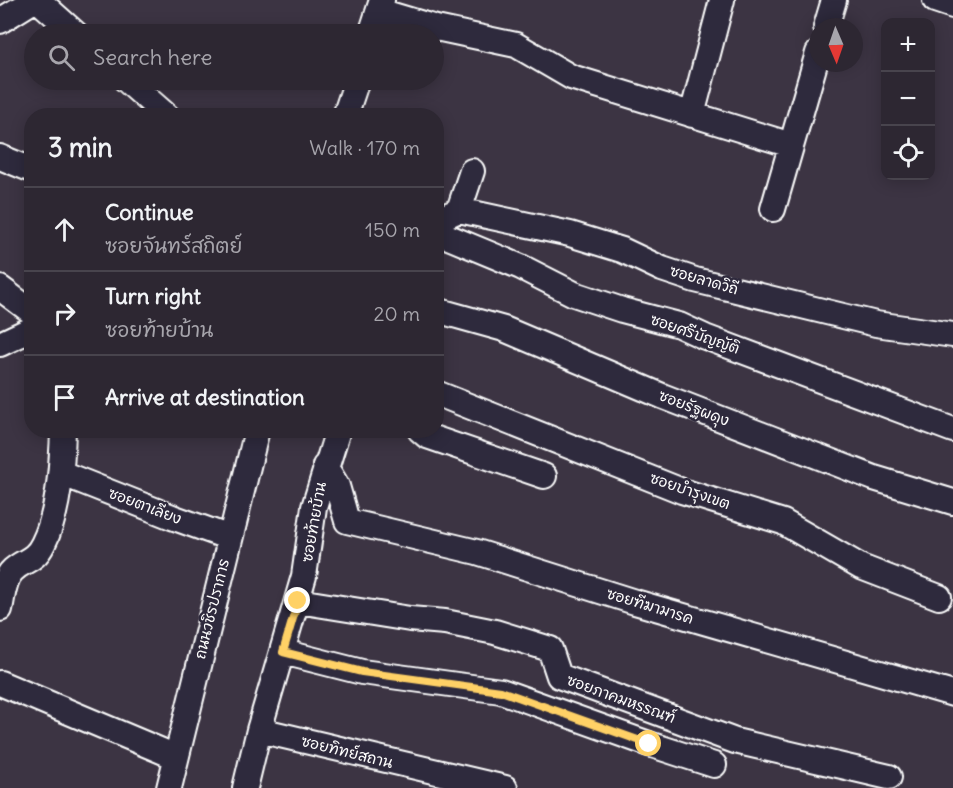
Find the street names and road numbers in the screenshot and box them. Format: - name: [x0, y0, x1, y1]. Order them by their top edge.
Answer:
- street label: ซอยลาดวิถี: [668, 261, 741, 298]
- street label: ซอยศรีบัญญัติ: [648, 309, 742, 358]
- street label: ซอยรัฐผดุง: [655, 385, 732, 432]
- street label: ซอยบำรุงเขต: [647, 468, 733, 515]
- street label: ซอยท้ายบ้าน: [297, 480, 330, 564]
- street label: ซอยตาเลียง: [106, 483, 184, 528]
- street label: ถนนวชิรปราการ: [190, 557, 233, 661]
- street label: ซอยฑีฆามารค: [604, 583, 696, 628]
- street label: ซอยภาคมหรรณฑ์: [564, 670, 679, 727]
- street label: ซอยทิทย์สถาน: [299, 731, 395, 772]

